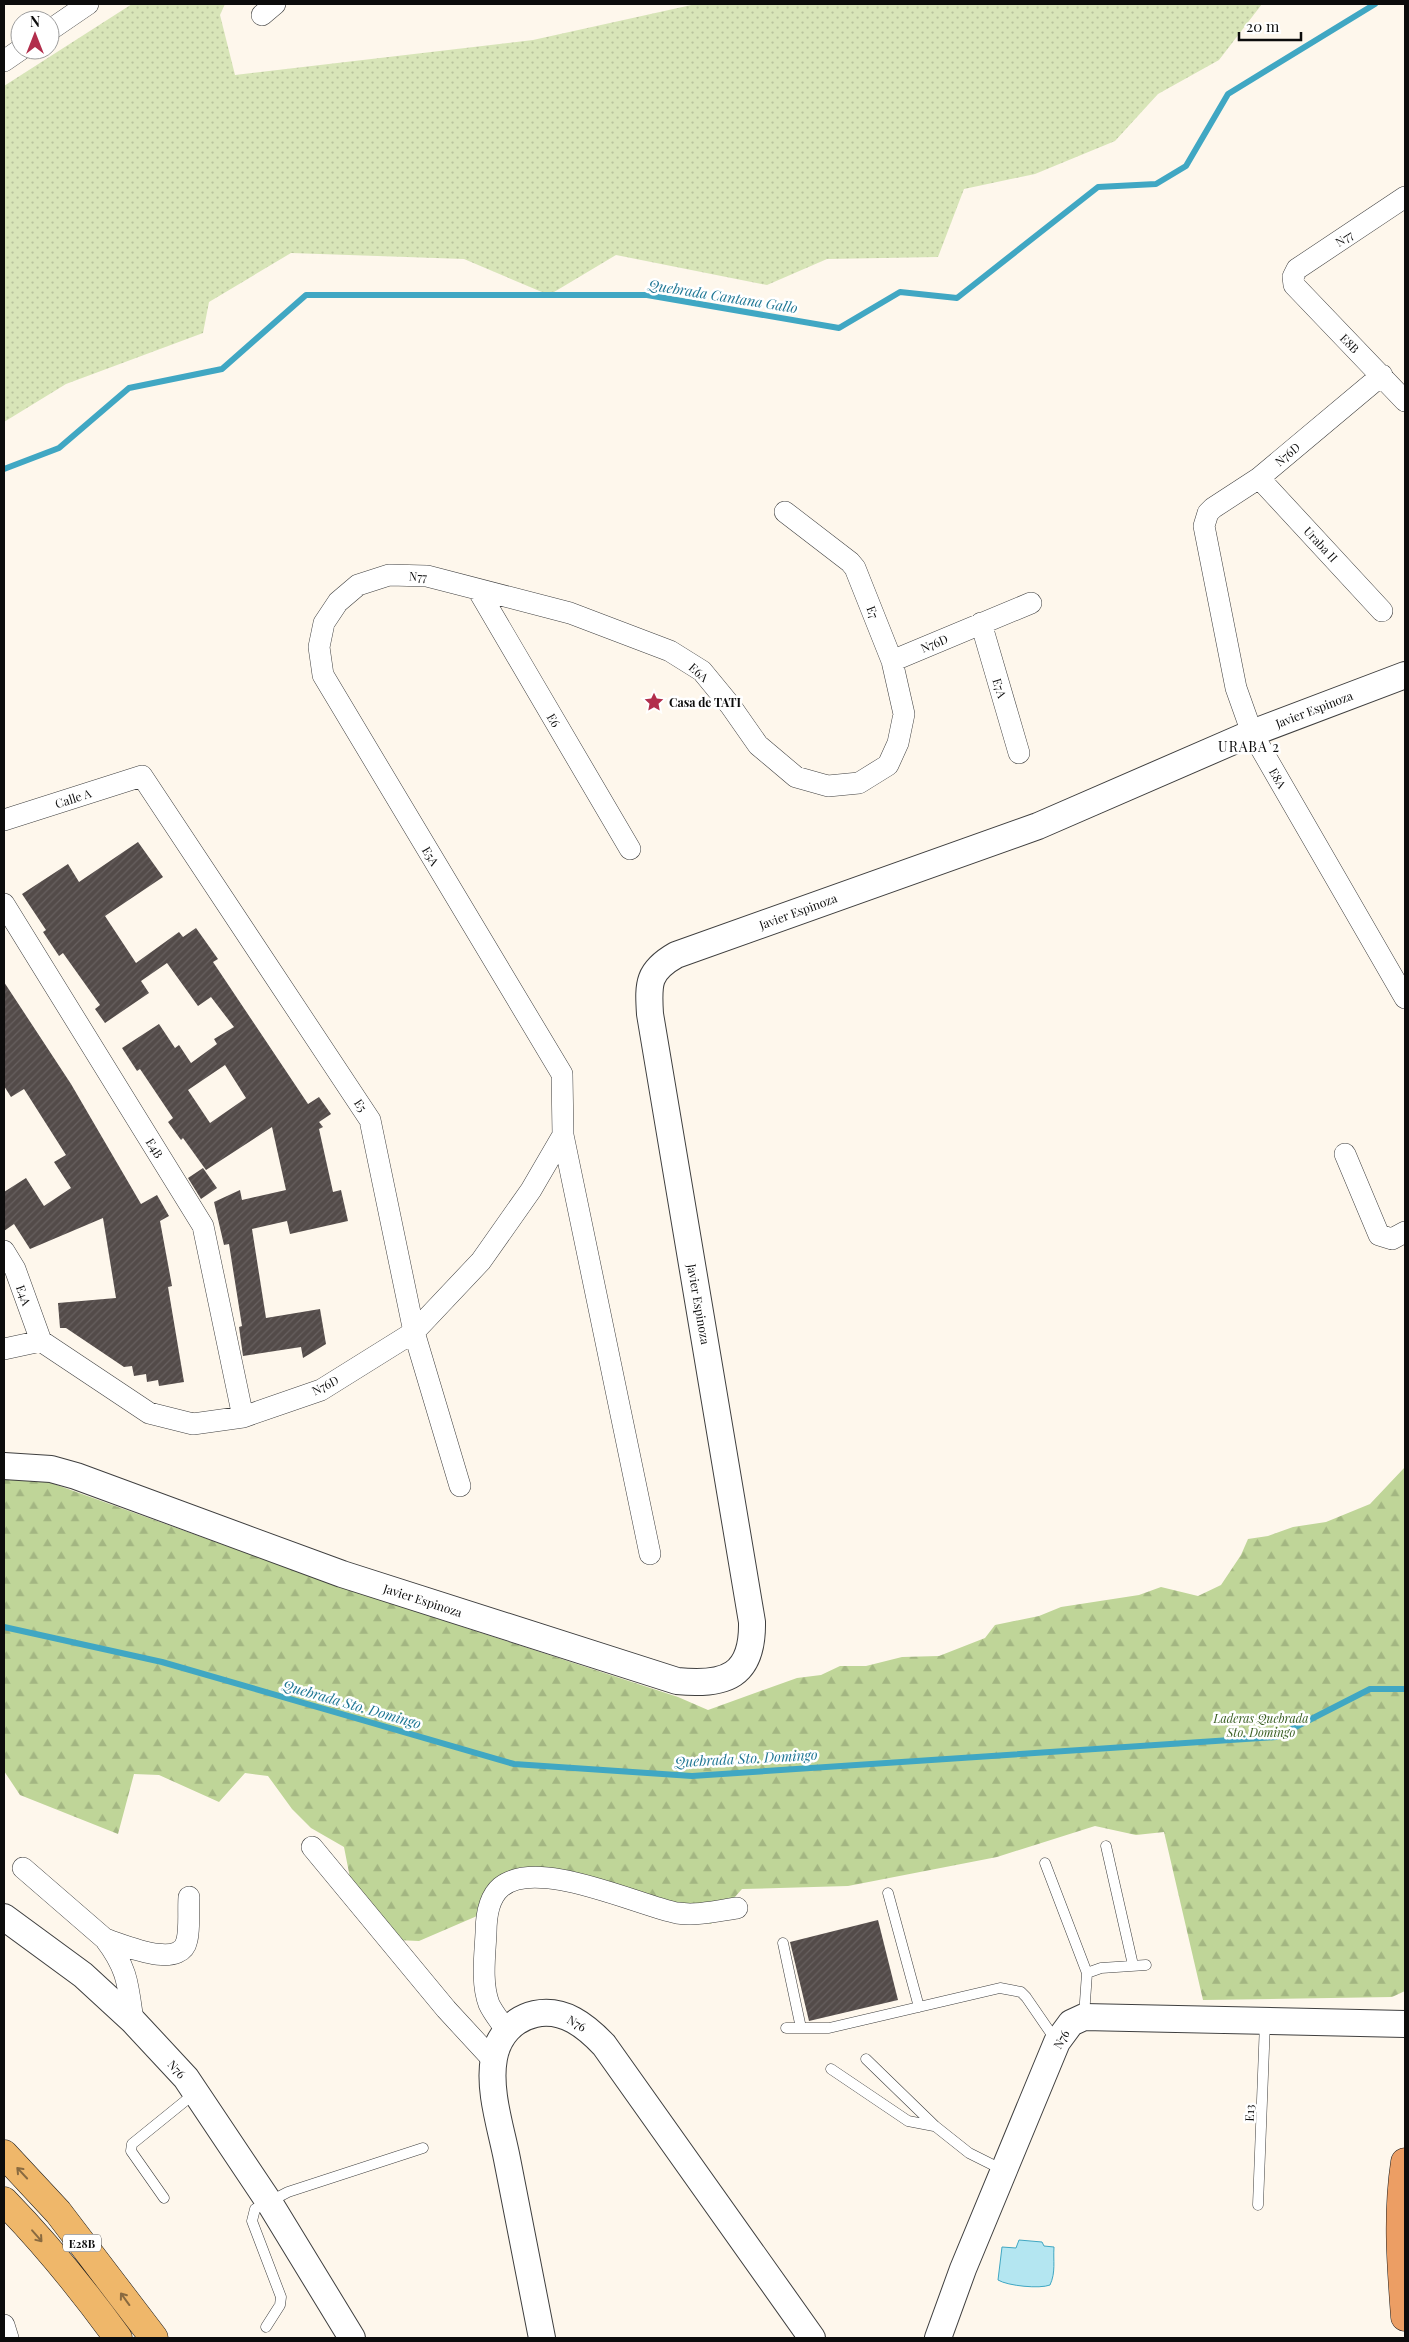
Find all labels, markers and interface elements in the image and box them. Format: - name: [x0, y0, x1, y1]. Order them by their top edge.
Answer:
- north arrow: [10, 10, 60, 60]
- scale bar: [1239, 10, 1302, 42]
- text: N: [30, 12, 40, 31]
- text: 20 m: [1246, 16, 1280, 36]
- street label: N77: [1332, 226, 1356, 250]
- water label: Quebrada Cantana Gallo: [646, 275, 799, 317]
- street label: E8B: [1337, 330, 1363, 356]
- street label: N76D: [1271, 439, 1303, 469]
- street label: Uraba II: [1300, 523, 1342, 565]
- street label: N77: [408, 567, 428, 585]
- street label: E7: [863, 603, 883, 621]
- street label: N76D: [918, 630, 950, 656]
- street label: E6A: [686, 659, 713, 685]
- street label: E7A: [989, 676, 1011, 700]
- street label: Javier Espinoza: [1272, 687, 1355, 731]
- place icon: Casa de TATI: [643, 691, 665, 713]
- place label: Casa de TATI: [669, 694, 741, 710]
- street label: E6: [544, 710, 564, 730]
- district label: URABA 2: [1218, 737, 1280, 756]
- street label: E8A: [1266, 765, 1290, 792]
- street label: Calle A: [53, 785, 94, 811]
- street label: E5A: [419, 843, 443, 869]
- street label: Javier Espinoza: [756, 890, 839, 933]
- street label: E5: [351, 1095, 371, 1115]
- street label: E4B: [143, 1135, 167, 1161]
- street label: Javier Espinoza: [684, 1261, 714, 1346]
- street label: E4A: [13, 1282, 35, 1308]
- street label: N76D: [309, 1371, 341, 1399]
- street label: Javier Espinoza: [381, 1579, 464, 1620]
- water label: Quebrada Sto. Domingo: [279, 1675, 424, 1733]
- park label: Laderas Quebrada Sto. Domingo: [1212, 1710, 1309, 1740]
- water label: Quebrada Sto. Domingo: [673, 1745, 818, 1771]
- street label: N76: [564, 2011, 590, 2035]
- street label: N76: [1049, 2027, 1073, 2051]
- street label: N76: [165, 2056, 189, 2082]
- street label: E13: [1241, 2104, 1257, 2122]
- one-way arrow: [16, 2167, 28, 2180]
- one-way arrow: [32, 2229, 43, 2242]
- road number: E28B: [63, 2234, 101, 2252]
- one-way arrow: [120, 2292, 130, 2306]

